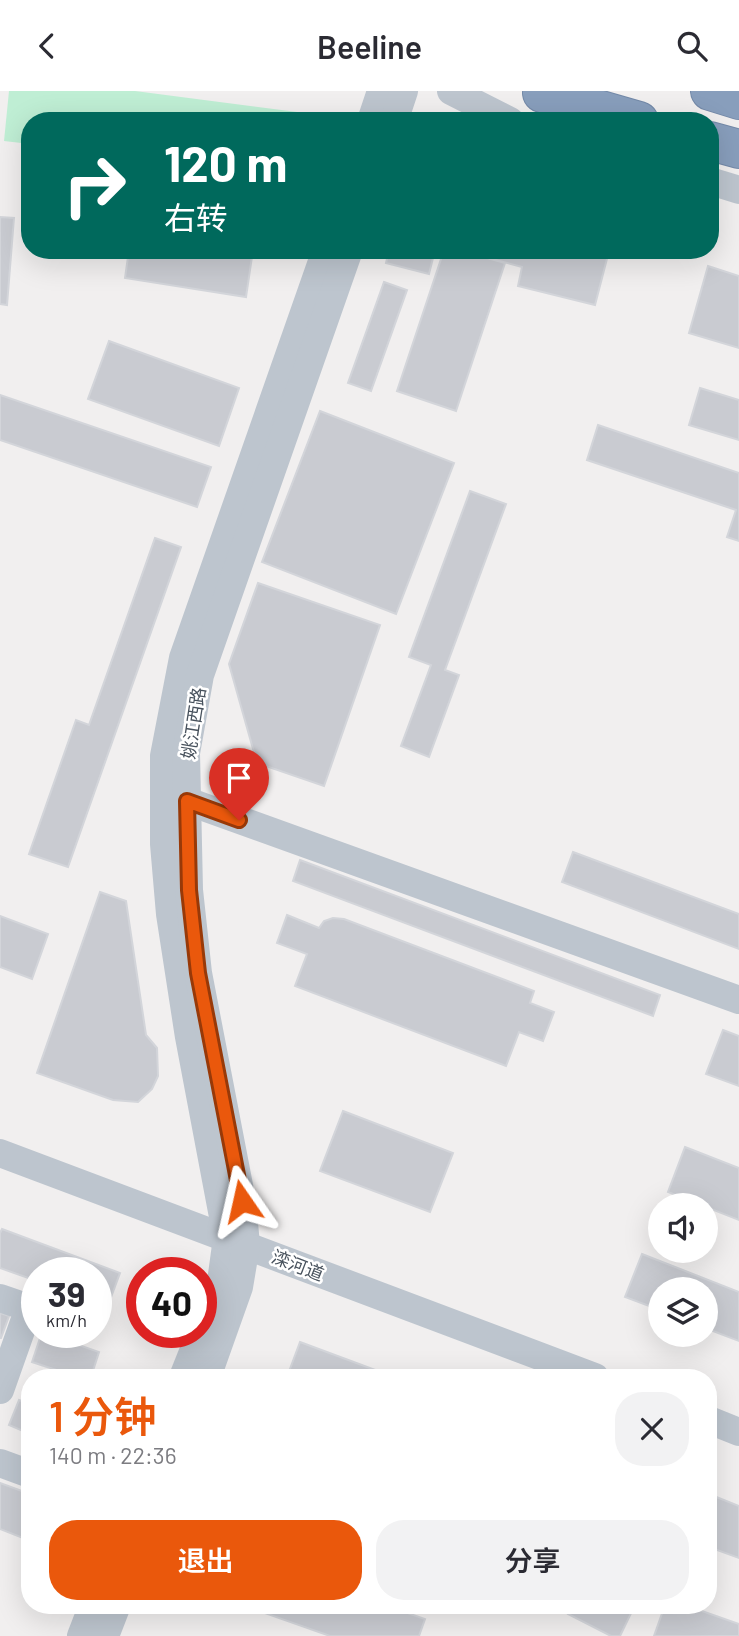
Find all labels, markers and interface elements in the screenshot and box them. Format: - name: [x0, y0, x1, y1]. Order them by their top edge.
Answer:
- icon: back: [28, 27, 66, 65]
- text: Beeline: [317, 27, 422, 65]
- icon: search: [673, 27, 711, 65]
- text: 120 m: [164, 133, 287, 192]
- icon: right: [49, 140, 140, 231]
- text: 右转: [164, 198, 228, 236]
- street label: 姚江西路: [177, 686, 209, 760]
- pin: [209, 748, 269, 820]
- icon: arrive: [220, 759, 258, 797]
- position arrow: [205, 1164, 279, 1238]
- map controls: [648, 1193, 718, 1347]
- button: sound: [648, 1193, 718, 1263]
- street label: 滦河道: [269, 1245, 327, 1285]
- speed limit sign: 40: [126, 1257, 217, 1348]
- text: 39: [48, 1272, 85, 1314]
- button: layers: [648, 1277, 718, 1347]
- text: km/h: [46, 1309, 87, 1331]
- text: 1 分钟: [49, 1390, 156, 1440]
- button: close: [615, 1392, 689, 1466]
- text: 140 m · 22:36: [49, 1441, 177, 1469]
- button: 退出: [49, 1520, 362, 1600]
- button: 分享: [376, 1520, 689, 1600]

